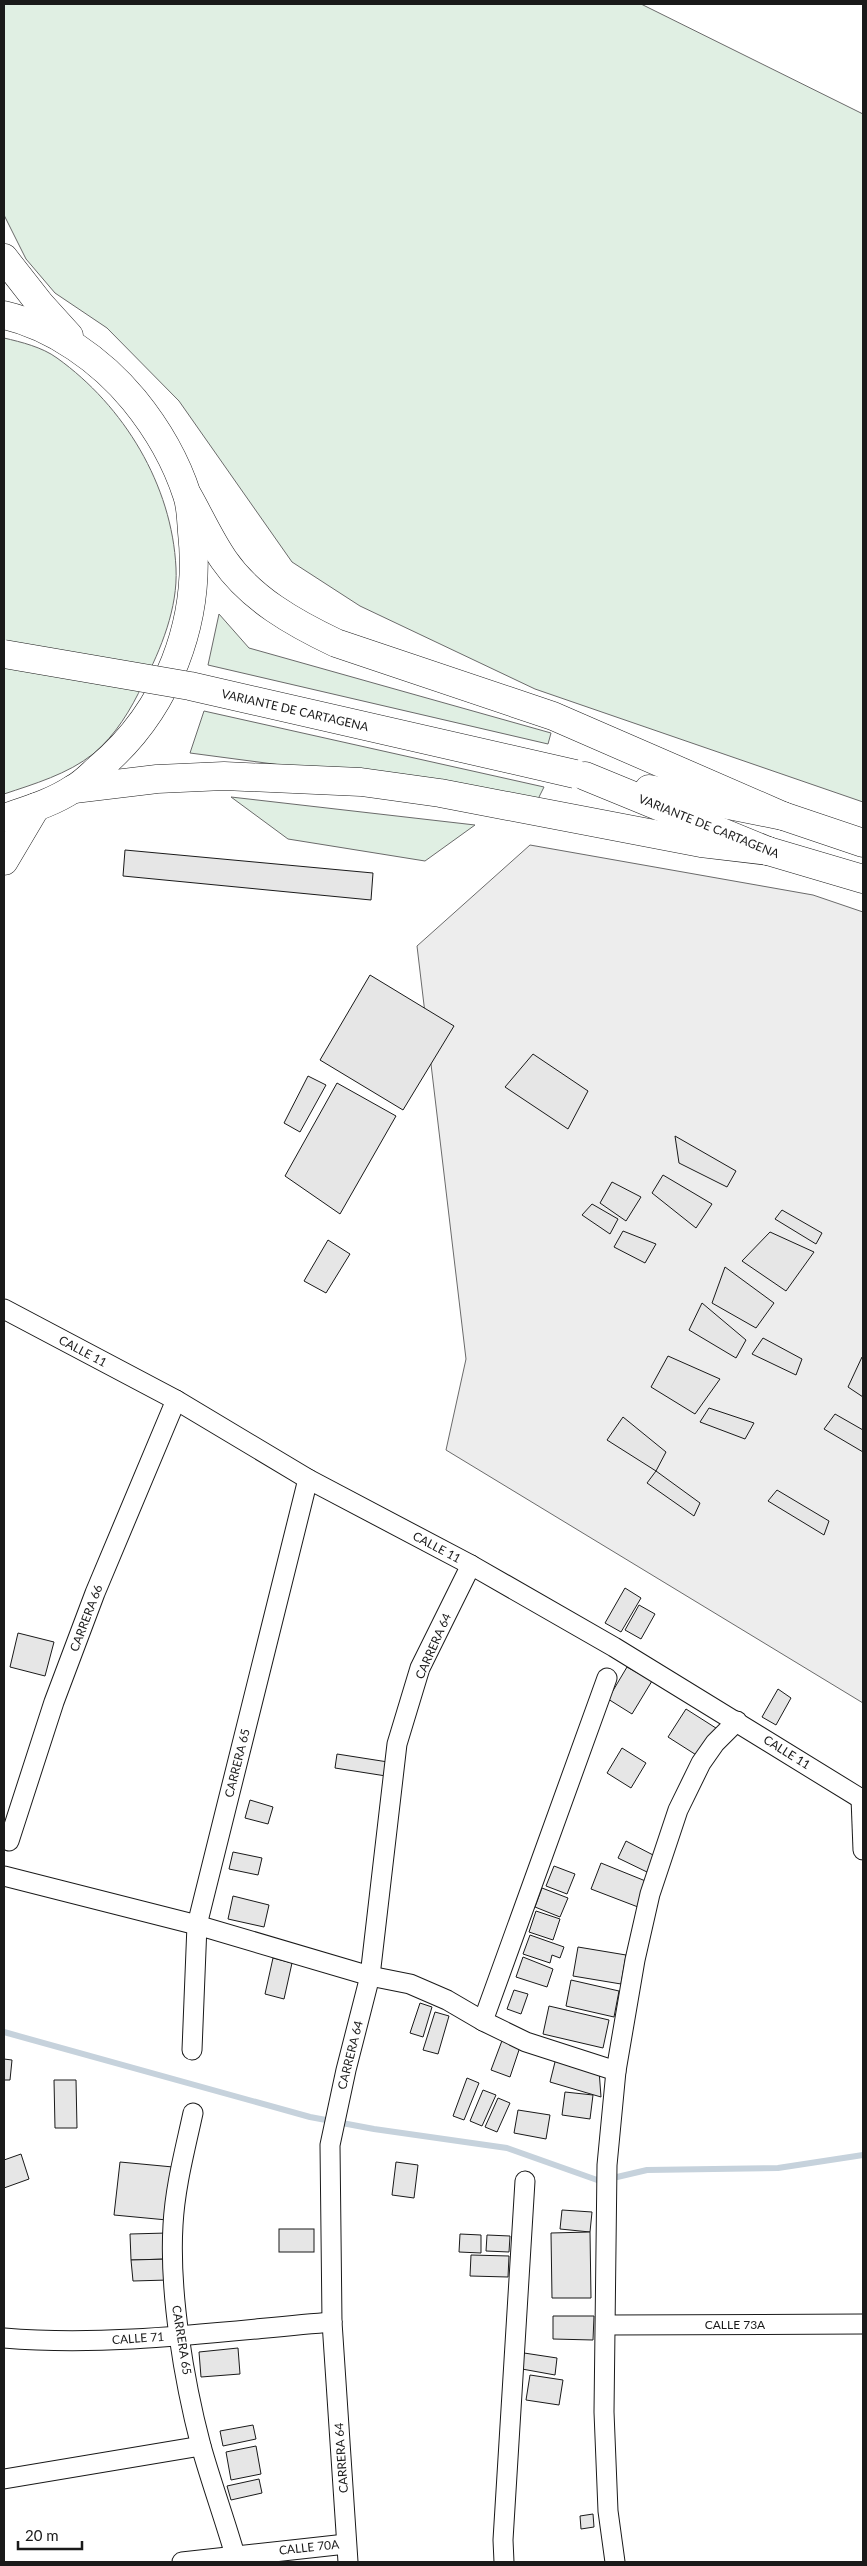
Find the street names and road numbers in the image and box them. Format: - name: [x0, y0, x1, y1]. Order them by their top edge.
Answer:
- street label: VARIANTE DE CARTAGENA: [220, 686, 371, 734]
- street label: VARIANTE DE CARTAGENA: [636, 791, 782, 861]
- street label: CALLE 11: [56, 1332, 110, 1370]
- street label: CALLE 11: [410, 1528, 464, 1566]
- street label: CARRERA 66: [66, 1582, 106, 1654]
- street label: CARRERA 64: [412, 1611, 454, 1681]
- street label: CARRERA 65: [221, 1727, 253, 1799]
- street label: CALLE 11: [761, 1732, 813, 1772]
- street label: CARRERA 64: [334, 2019, 366, 2091]
- street label: CARRERA 65: [169, 2304, 195, 2376]
- street label: CALLE 73A: [705, 2317, 766, 2332]
- street label: CALLE 71: [111, 2329, 165, 2347]
- street label: CARRERA 64: [331, 2422, 351, 2494]
- street label: CALLE 70A: [278, 2536, 341, 2558]

